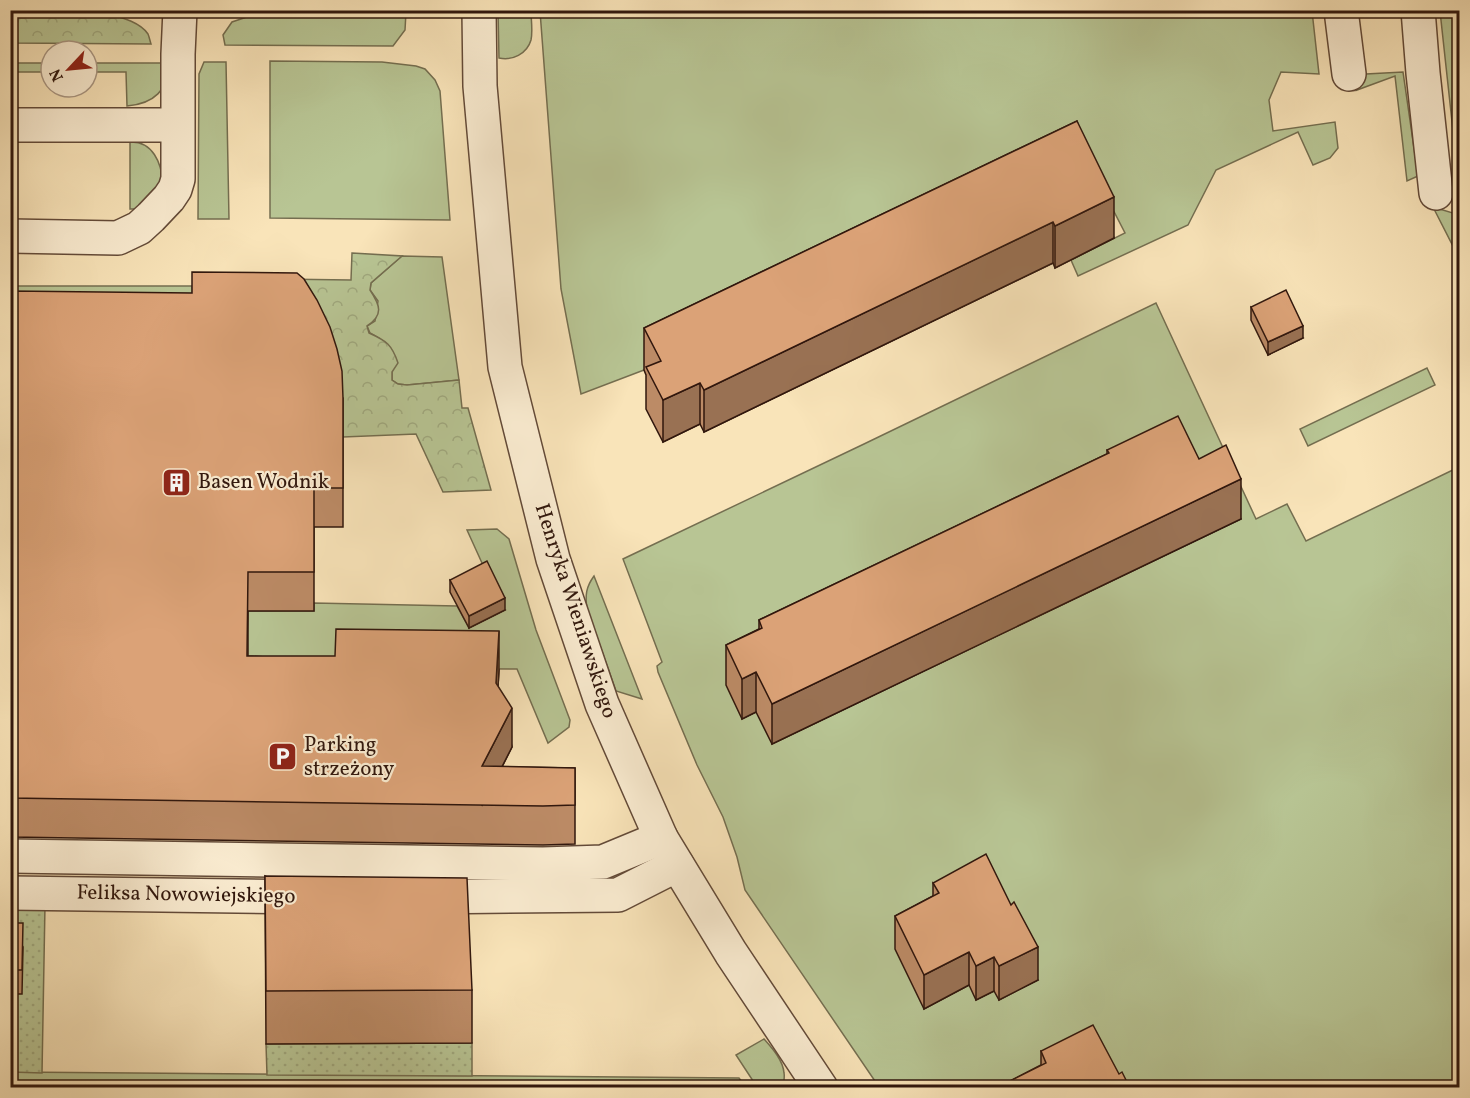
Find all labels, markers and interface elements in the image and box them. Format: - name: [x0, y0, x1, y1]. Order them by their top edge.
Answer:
- north arrow: [39, 39, 99, 99]
- text: N: [45, 64, 70, 85]
- building icon: Basen Wodnik: [161, 466, 193, 498]
- place label: Basen Wodnik: [198, 468, 330, 497]
- street label: Henryka Wieniawskiego: [527, 500, 623, 722]
- place label: Parking strzeżony: [304, 731, 395, 784]
- parking icon: Parking strzeżony: [267, 741, 299, 773]
- street label: Feliksa Nowowiejskiego: [76, 879, 296, 911]

